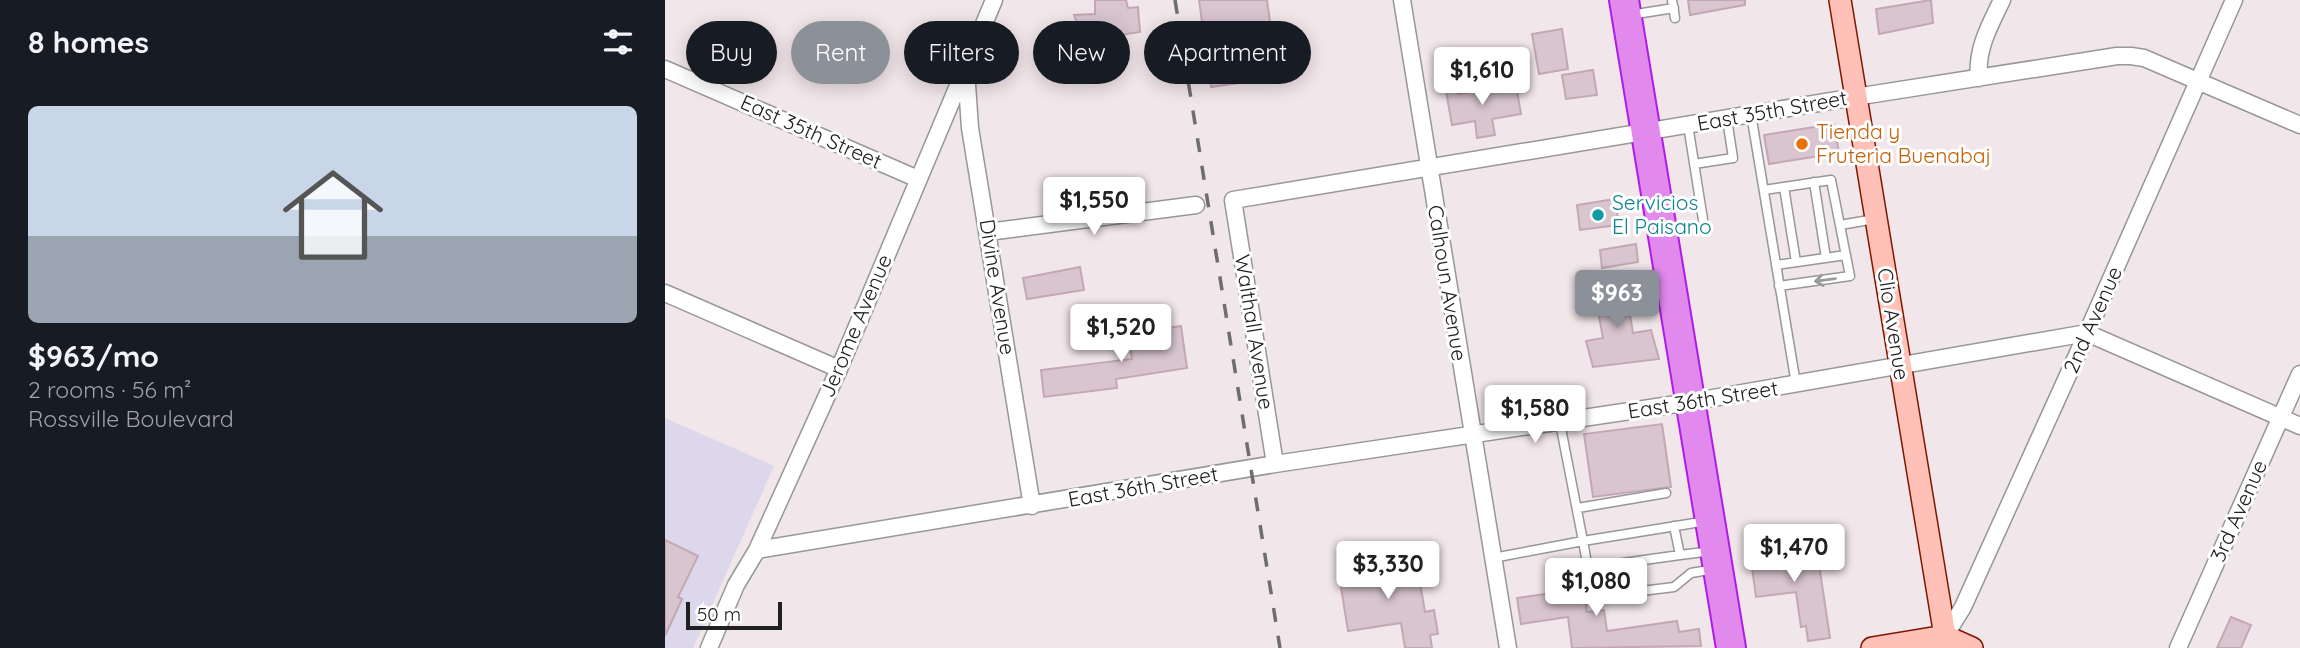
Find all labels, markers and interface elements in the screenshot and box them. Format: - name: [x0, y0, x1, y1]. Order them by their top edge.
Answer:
- chip: Buy: [686, 21, 777, 84]
- chip: Rent: [791, 21, 890, 84]
- chip: Filters: [904, 21, 1019, 84]
- chip: New: [1033, 21, 1130, 84]
- chip: Apartment: [1144, 21, 1311, 84]
- text: 8 homes: [28, 23, 149, 61]
- icon: filters: [599, 23, 637, 61]
- pin: $1,610: [1425, 48, 1539, 107]
- text: $1,610: [1450, 55, 1514, 84]
- street label: East 35th Street: [1695, 84, 1849, 136]
- street label: East 35th Street: [737, 88, 886, 174]
- place label: Tienda y Fruteria Buenabaj: [1816, 118, 1991, 168]
- marker: Tienda y Fruteria Buenabaj: [1794, 136, 1810, 152]
- icon: home: [270, 152, 396, 278]
- pin: $1,550: [1037, 177, 1151, 237]
- text: $1,550: [1059, 185, 1129, 214]
- place label: Servicios El Paisano: [1612, 189, 1712, 239]
- street label: Calhoun Avenue: [1423, 203, 1473, 363]
- marker: Servicios El Paisano: [1590, 207, 1606, 223]
- street label: Divine Avenue: [974, 217, 1022, 356]
- street label: Jerome Avenue: [813, 250, 897, 401]
- street label: Walthall Avenue: [1230, 252, 1280, 411]
- street label: 2nd Avenue: [2057, 262, 2127, 377]
- street label: Clio Avenue: [1872, 266, 1916, 382]
- pin: $963: [1576, 270, 1658, 330]
- one-way arrow: [1814, 273, 1837, 286]
- text: $963: [1591, 278, 1643, 307]
- pin: $1,520: [1064, 304, 1178, 364]
- text: $1,520: [1086, 312, 1156, 341]
- text: $963/mo: [28, 337, 159, 375]
- street label: East 36th Street: [1626, 374, 1780, 424]
- text: 2 rooms · 56 m²: [28, 375, 191, 404]
- pin: $1,580: [1478, 386, 1592, 445]
- text: $1,580: [1501, 393, 1569, 422]
- text: Rossville Boulevard: [28, 404, 234, 433]
- street label: 3rd Avenue: [2204, 456, 2272, 566]
- street label: East 36th Street: [1066, 460, 1220, 512]
- pin: $1,470: [1737, 524, 1851, 584]
- text: $1,470: [1760, 532, 1828, 561]
- pin: $3,330: [1331, 542, 1445, 601]
- text: $3,330: [1352, 549, 1424, 578]
- pin: $1,080: [1539, 558, 1653, 618]
- text: $1,080: [1561, 566, 1631, 595]
- scale bar: [686, 599, 782, 631]
- text: 50 m: [697, 602, 741, 626]

